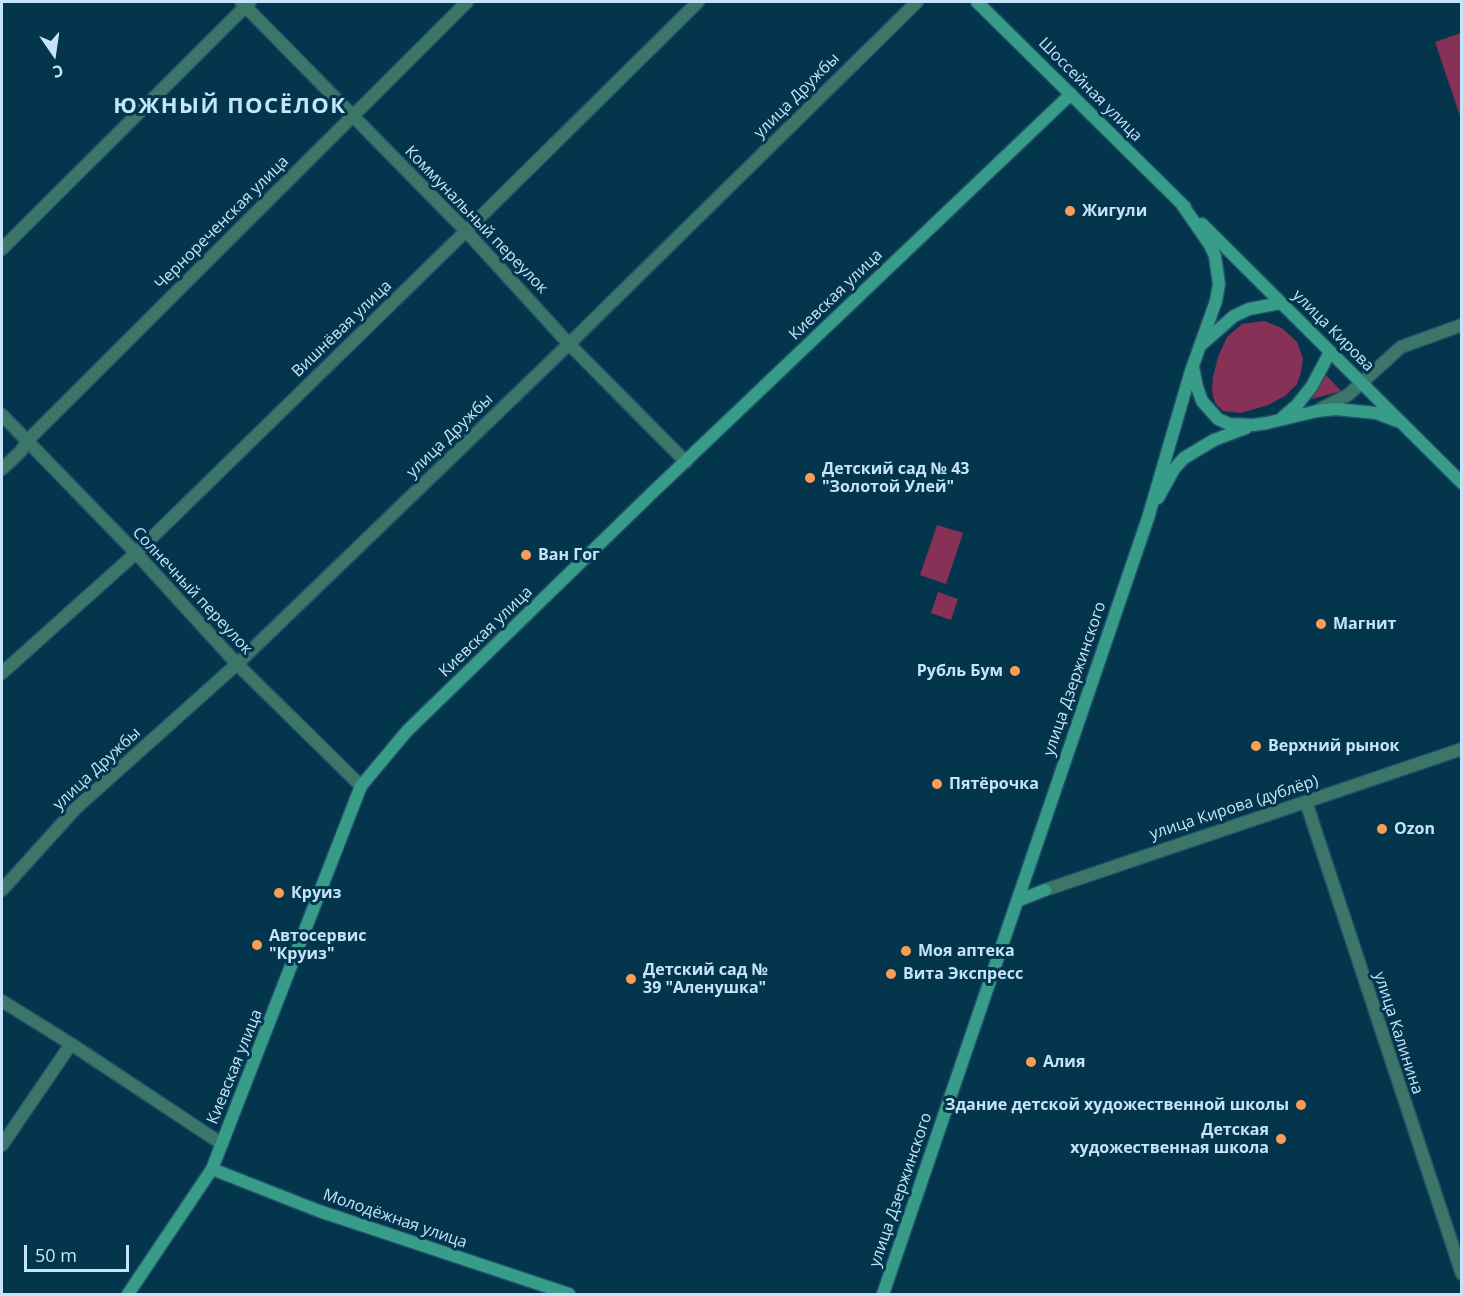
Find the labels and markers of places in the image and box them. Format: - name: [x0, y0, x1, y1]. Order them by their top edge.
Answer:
- place label: Жигули: [1082, 201, 1147, 221]
- marker: Жигули: [1063, 204, 1077, 218]
- place label: Детский сад № 43 "Золотой Улей": [822, 459, 969, 497]
- marker: Детский сад № 43 "Золотой Улей": [803, 471, 817, 485]
- place label: Ван Гог: [538, 545, 600, 565]
- marker: Ван Гог: [519, 548, 533, 562]
- place label: Магнит: [1333, 614, 1396, 634]
- marker: Магнит: [1314, 617, 1328, 631]
- place label: Рубль Бум: [917, 661, 1003, 681]
- marker: Рубль Бум: [1008, 664, 1022, 678]
- place label: Верхний рынок: [1268, 736, 1400, 756]
- marker: Верхний рынок: [1249, 739, 1263, 753]
- place label: Пятёрочка: [949, 774, 1039, 794]
- marker: Пятёрочка: [930, 777, 944, 791]
- place label: Ozon: [1394, 819, 1435, 839]
- marker: Ozon: [1375, 822, 1389, 836]
- place label: Круиз: [291, 883, 341, 903]
- marker: Круиз: [272, 886, 286, 900]
- place label: Автосервис "Круиз": [269, 926, 366, 964]
- marker: Автосервис "Круиз": [250, 938, 264, 952]
- place label: Моя аптека: [918, 941, 1015, 961]
- marker: Моя аптека: [899, 944, 913, 958]
- place label: Детский сад № 39 "Аленушка": [643, 960, 768, 998]
- place label: Вита Экспресс: [903, 964, 1023, 984]
- marker: Вита Экспресс: [884, 967, 898, 981]
- marker: Детский сад № 39 "Аленушка": [624, 972, 638, 986]
- place label: Алия: [1043, 1052, 1085, 1072]
- marker: Алия: [1024, 1055, 1038, 1069]
- place label: Здание детской художественной школы: [945, 1095, 1289, 1115]
- marker: Здание детской художественной школы: [1294, 1098, 1308, 1112]
- place label: Детская художественная школа: [1070, 1120, 1269, 1158]
- marker: Детская художественная школа: [1274, 1132, 1288, 1146]

